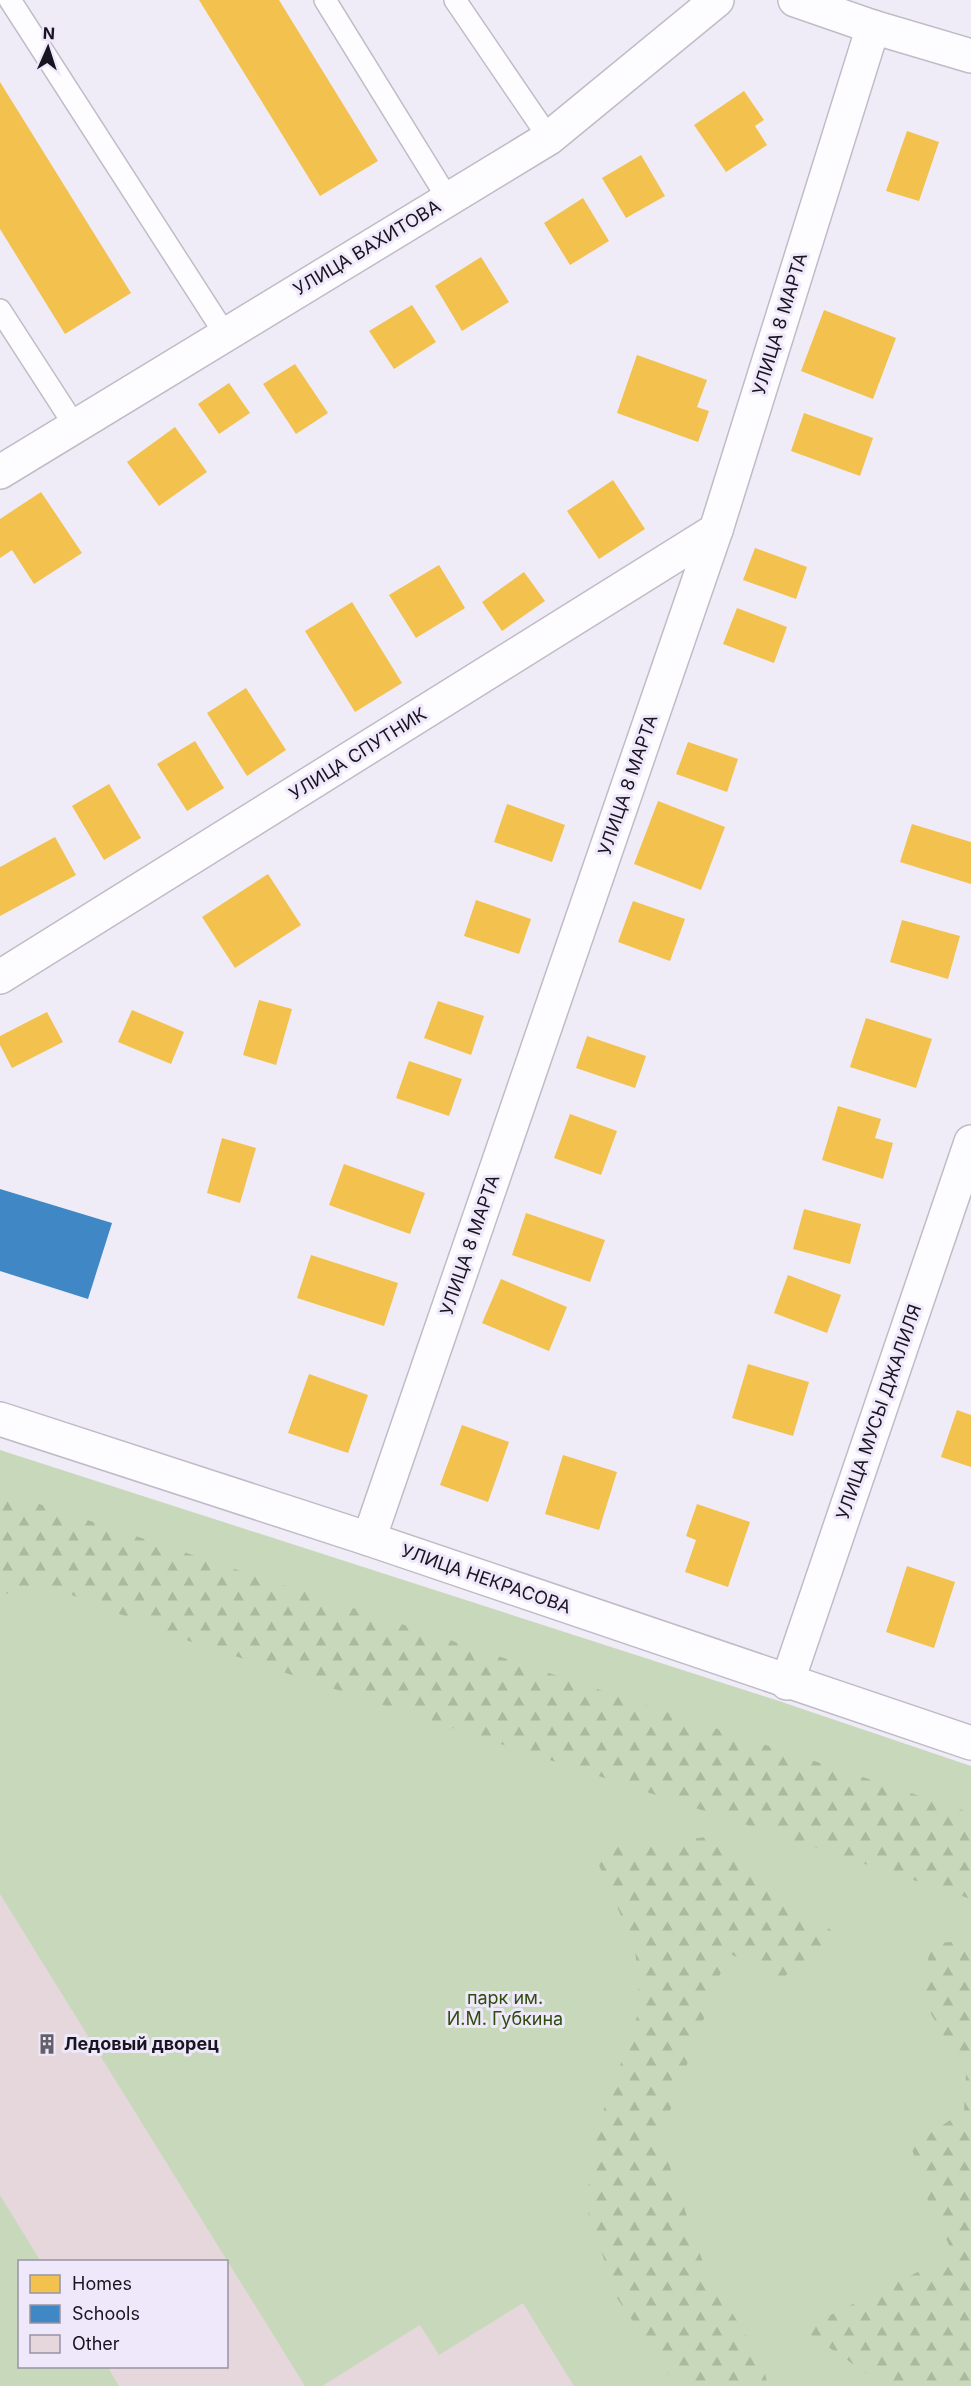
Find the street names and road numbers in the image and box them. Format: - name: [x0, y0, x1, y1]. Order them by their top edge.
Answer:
- street label: УЛИЦА ВАХИТОВА: [289, 195, 444, 300]
- street label: УЛИЦА 8 МАРТА: [748, 250, 811, 398]
- street label: УЛИЦА СПУТНИК: [285, 703, 430, 804]
- street label: УЛИЦА 8 МАРТА: [594, 712, 661, 858]
- street label: УЛИЦА 8 МАРТА: [436, 1172, 503, 1318]
- street label: УЛИЦА МУСЫ ДЖАЛИЛЯ: [832, 1301, 925, 1522]
- street label: УЛИЦА НЕКРАСОВА: [399, 1540, 574, 1617]

